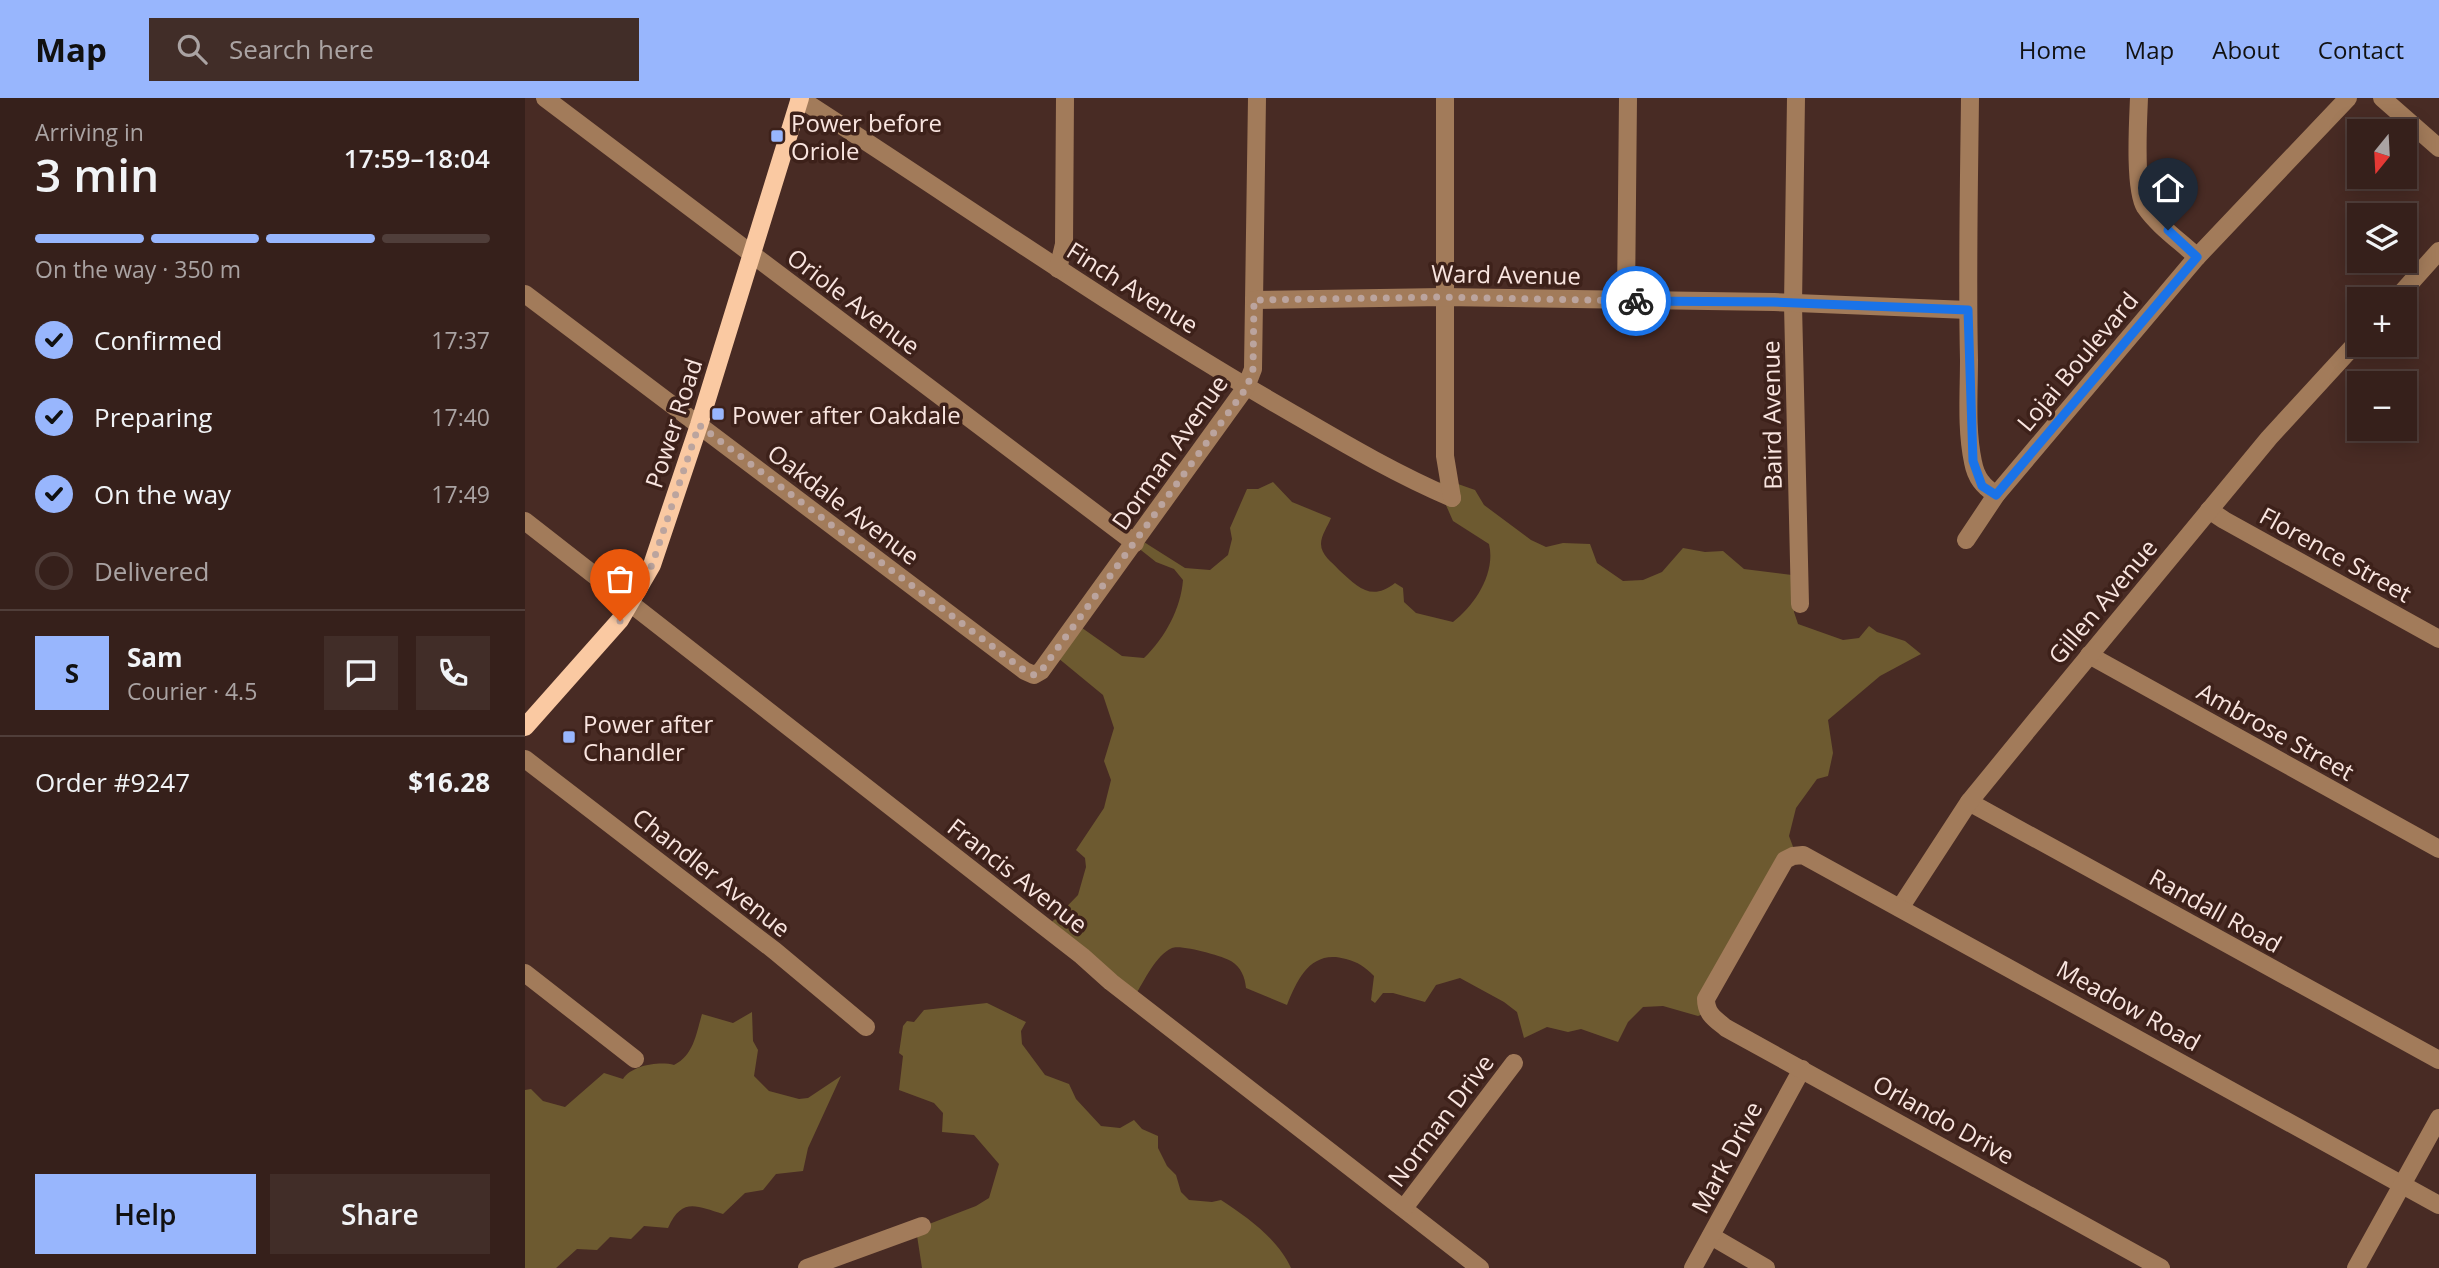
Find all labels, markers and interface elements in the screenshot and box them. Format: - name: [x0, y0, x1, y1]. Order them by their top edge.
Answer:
- search box: [149, 18, 639, 81]
- text: Map: [35, 27, 107, 72]
- icon: search: [173, 30, 211, 68]
- text: Search here: [229, 31, 374, 67]
- text: Home: [2019, 33, 2087, 66]
- text: Map: [2125, 33, 2174, 66]
- text: About: [2212, 33, 2280, 66]
- text: Contact: [2318, 33, 2404, 66]
- place label: Power before Oriole: [791, 106, 942, 167]
- text: Arriving in: [35, 116, 144, 148]
- north arrow: [2347, 119, 2417, 189]
- map controls: [2347, 119, 2417, 441]
- marker: Power before Oriole: [769, 128, 785, 144]
- text: 17:59–18:04: [344, 140, 490, 176]
- text: 3 min: [35, 143, 159, 205]
- pin: [2138, 158, 2198, 230]
- icon: home: [2149, 169, 2187, 207]
- button: layers: [2347, 203, 2417, 273]
- street label: Finch Avenue: [1061, 233, 1205, 341]
- street label: Oriole Avenue: [781, 240, 927, 362]
- text: On the way · 350 m: [35, 253, 241, 285]
- street label: Ward Avenue: [1431, 256, 1581, 292]
- courier: [1601, 266, 1671, 336]
- icon: bike: [1617, 282, 1655, 320]
- street label: Lojai Boulevard: [2009, 284, 2145, 438]
- button: +: [2347, 287, 2417, 357]
- icon: check: [35, 321, 73, 359]
- text: Confirmed: [94, 322, 222, 358]
- text: 17:37: [431, 324, 490, 356]
- street label: Baird Avenue: [1753, 340, 1789, 490]
- street label: Power Road: [637, 354, 709, 492]
- street label: Dorman Avenue: [1103, 368, 1235, 536]
- button: −: [2347, 371, 2417, 441]
- icon: check: [35, 398, 73, 436]
- place label: Power after Oakdale: [732, 398, 961, 431]
- text: Preparing: [94, 399, 212, 435]
- text: 17:40: [431, 401, 490, 433]
- marker: Power after Oakdale: [710, 406, 726, 422]
- street label: Oakdale Avenue: [761, 436, 927, 572]
- icon: check: [35, 475, 73, 513]
- text: On the way: [94, 476, 231, 512]
- text: 17:49: [431, 478, 490, 510]
- street label: Florence Street: [2254, 499, 2418, 609]
- street label: Gillen Avenue: [2040, 532, 2164, 670]
- pin: [590, 549, 650, 621]
- text: Delivered: [94, 553, 209, 589]
- icon: bag: [601, 560, 639, 598]
- button: chat: [324, 636, 398, 710]
- button: phone: [416, 636, 490, 710]
- text: Sam: [127, 639, 183, 675]
- text: S: [65, 655, 79, 691]
- street label: Ambrose Street: [2192, 674, 2360, 788]
- text: Courier · 4.5: [127, 675, 257, 707]
- place label: Power after Chandler: [583, 707, 713, 768]
- marker: Power after Chandler: [561, 729, 577, 745]
- text: Order #9247: [35, 764, 190, 800]
- text: $16.28: [408, 764, 490, 800]
- street label: Chandler Avenue: [626, 800, 798, 944]
- street label: Francis Avenue: [941, 810, 1095, 940]
- street label: Randall Road: [2144, 860, 2288, 960]
- street label: Meadow Road: [2051, 952, 2207, 1058]
- street label: Norman Drive: [1379, 1047, 1501, 1193]
- street label: Orlando Drive: [1867, 1067, 2021, 1171]
- street label: Mark Drive: [1683, 1095, 1769, 1219]
- button: Help: [35, 1174, 256, 1254]
- button: Share: [270, 1174, 490, 1254]

